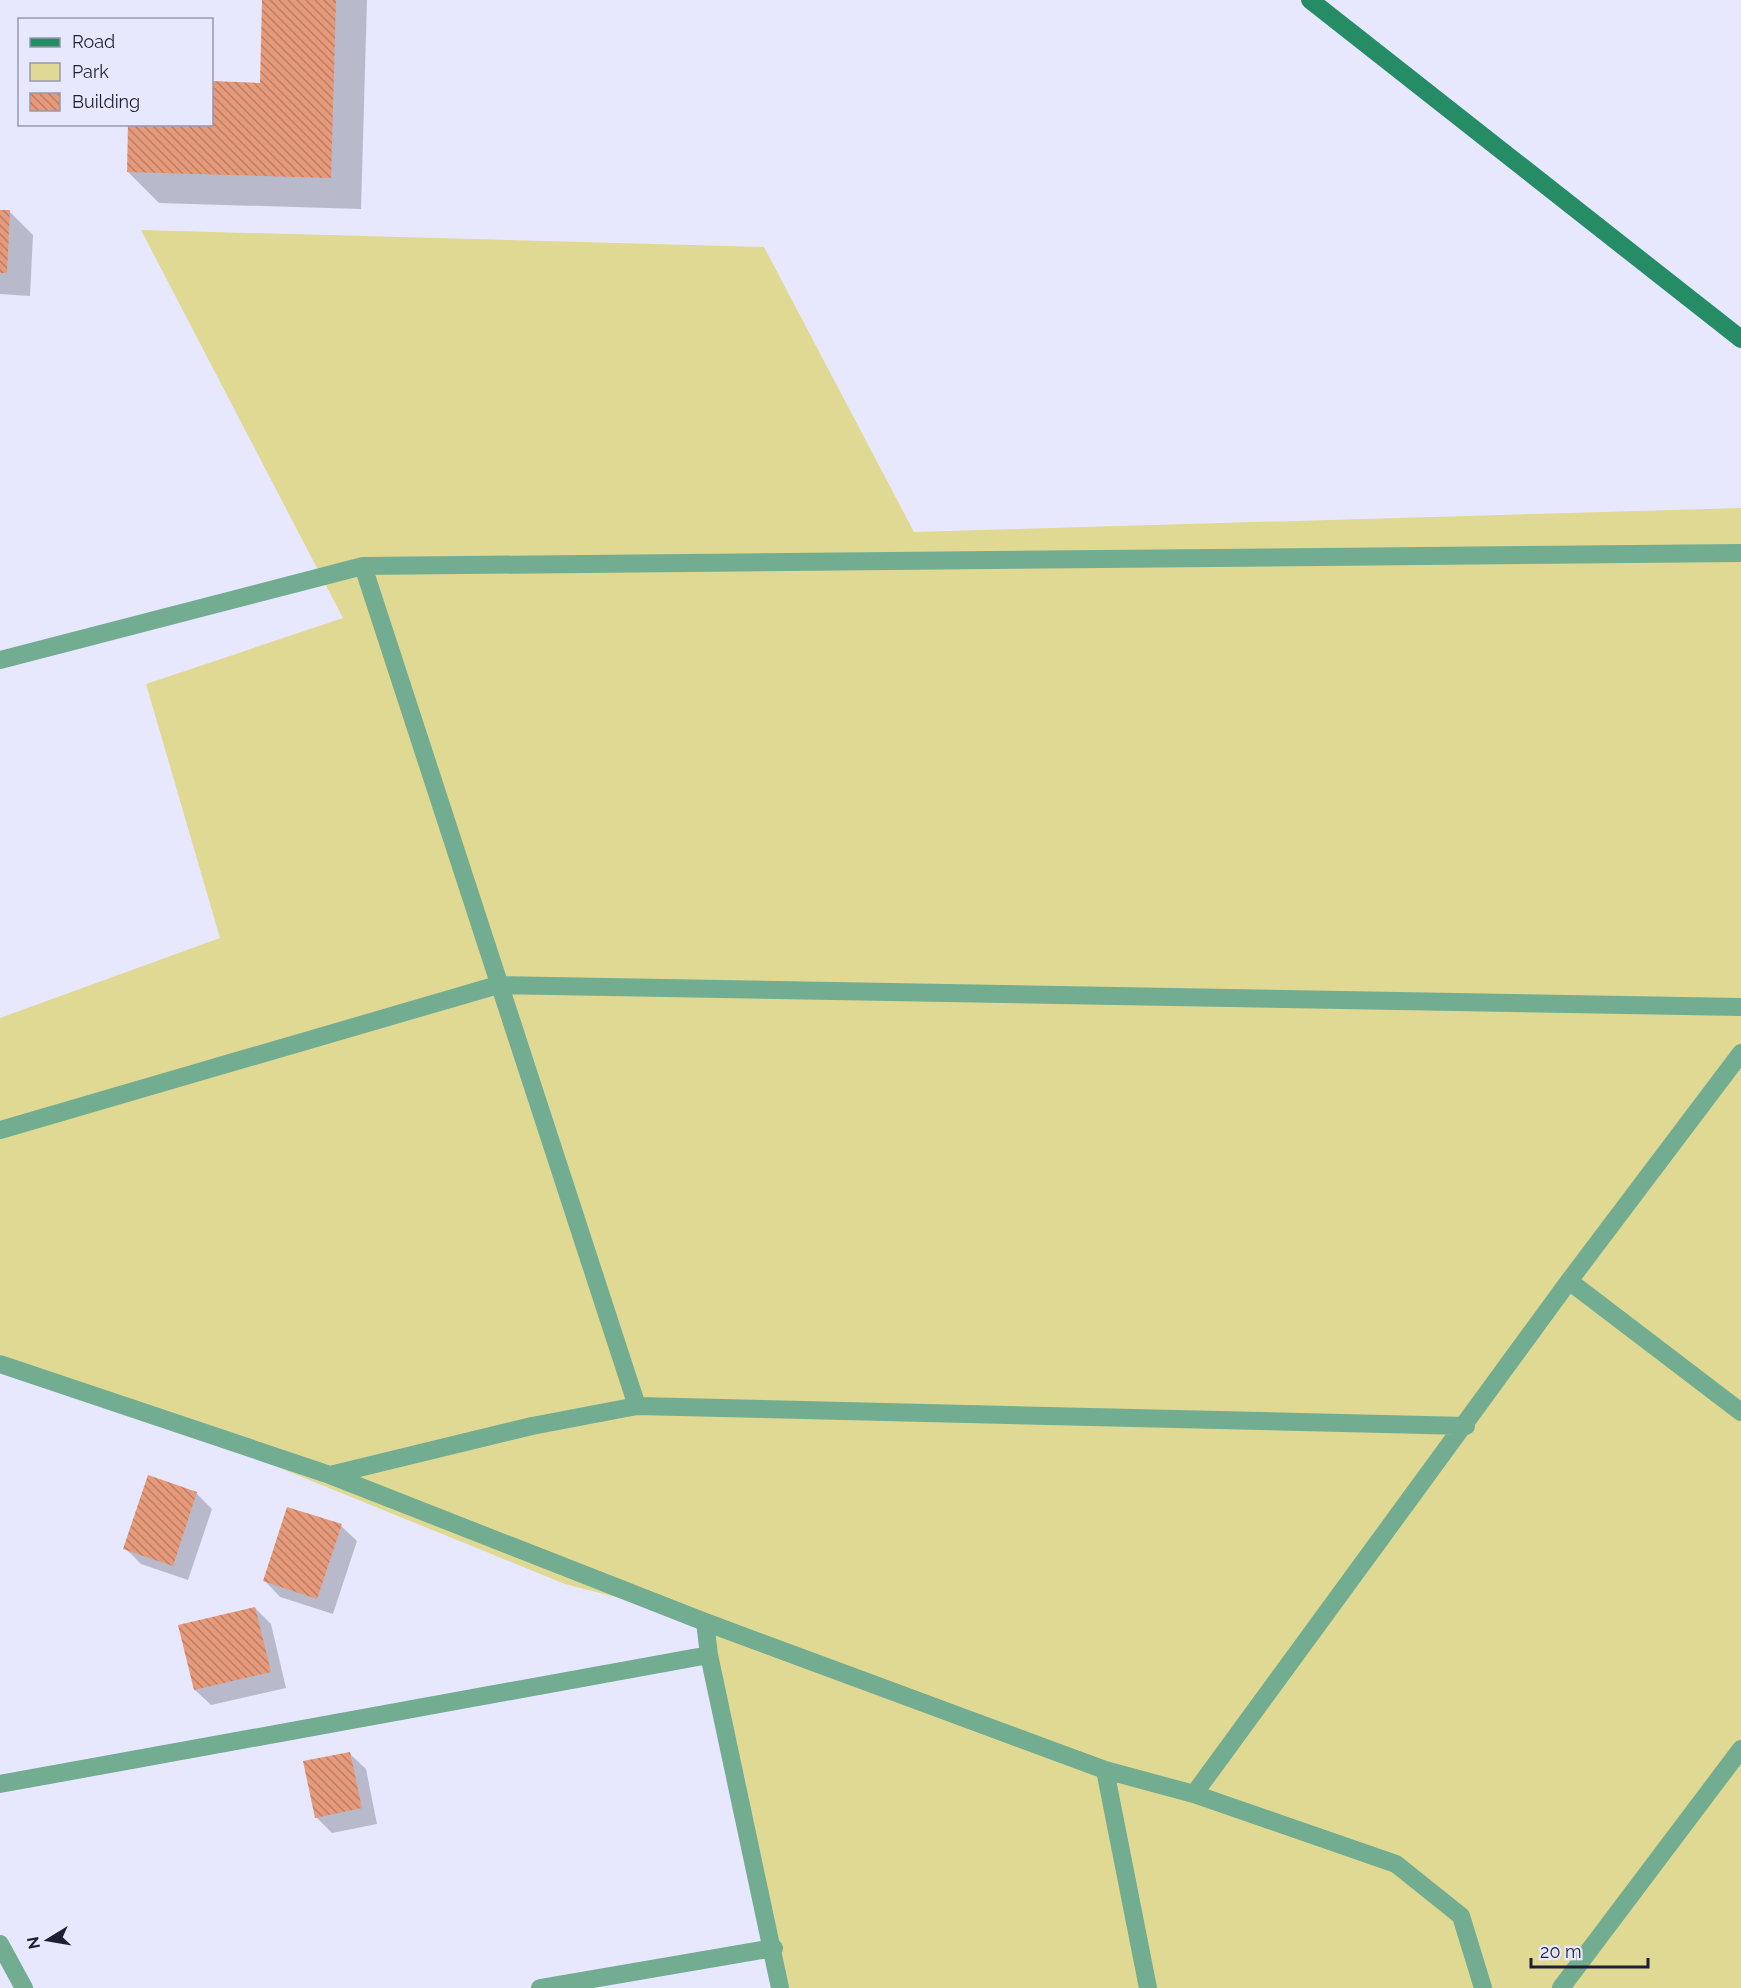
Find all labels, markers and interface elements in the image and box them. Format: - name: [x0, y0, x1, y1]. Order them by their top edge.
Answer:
- legend: [18, 18, 213, 126]
- text: Road: [72, 31, 115, 52]
- text: Park: [72, 61, 109, 82]
- text: Building: [72, 91, 140, 112]
- north arrow: [18, 1910, 78, 1970]
- scale bar: [1531, 1931, 1648, 1969]
- text: N: [23, 1935, 44, 1951]
- text: 20 m: [1540, 1941, 1582, 1962]

